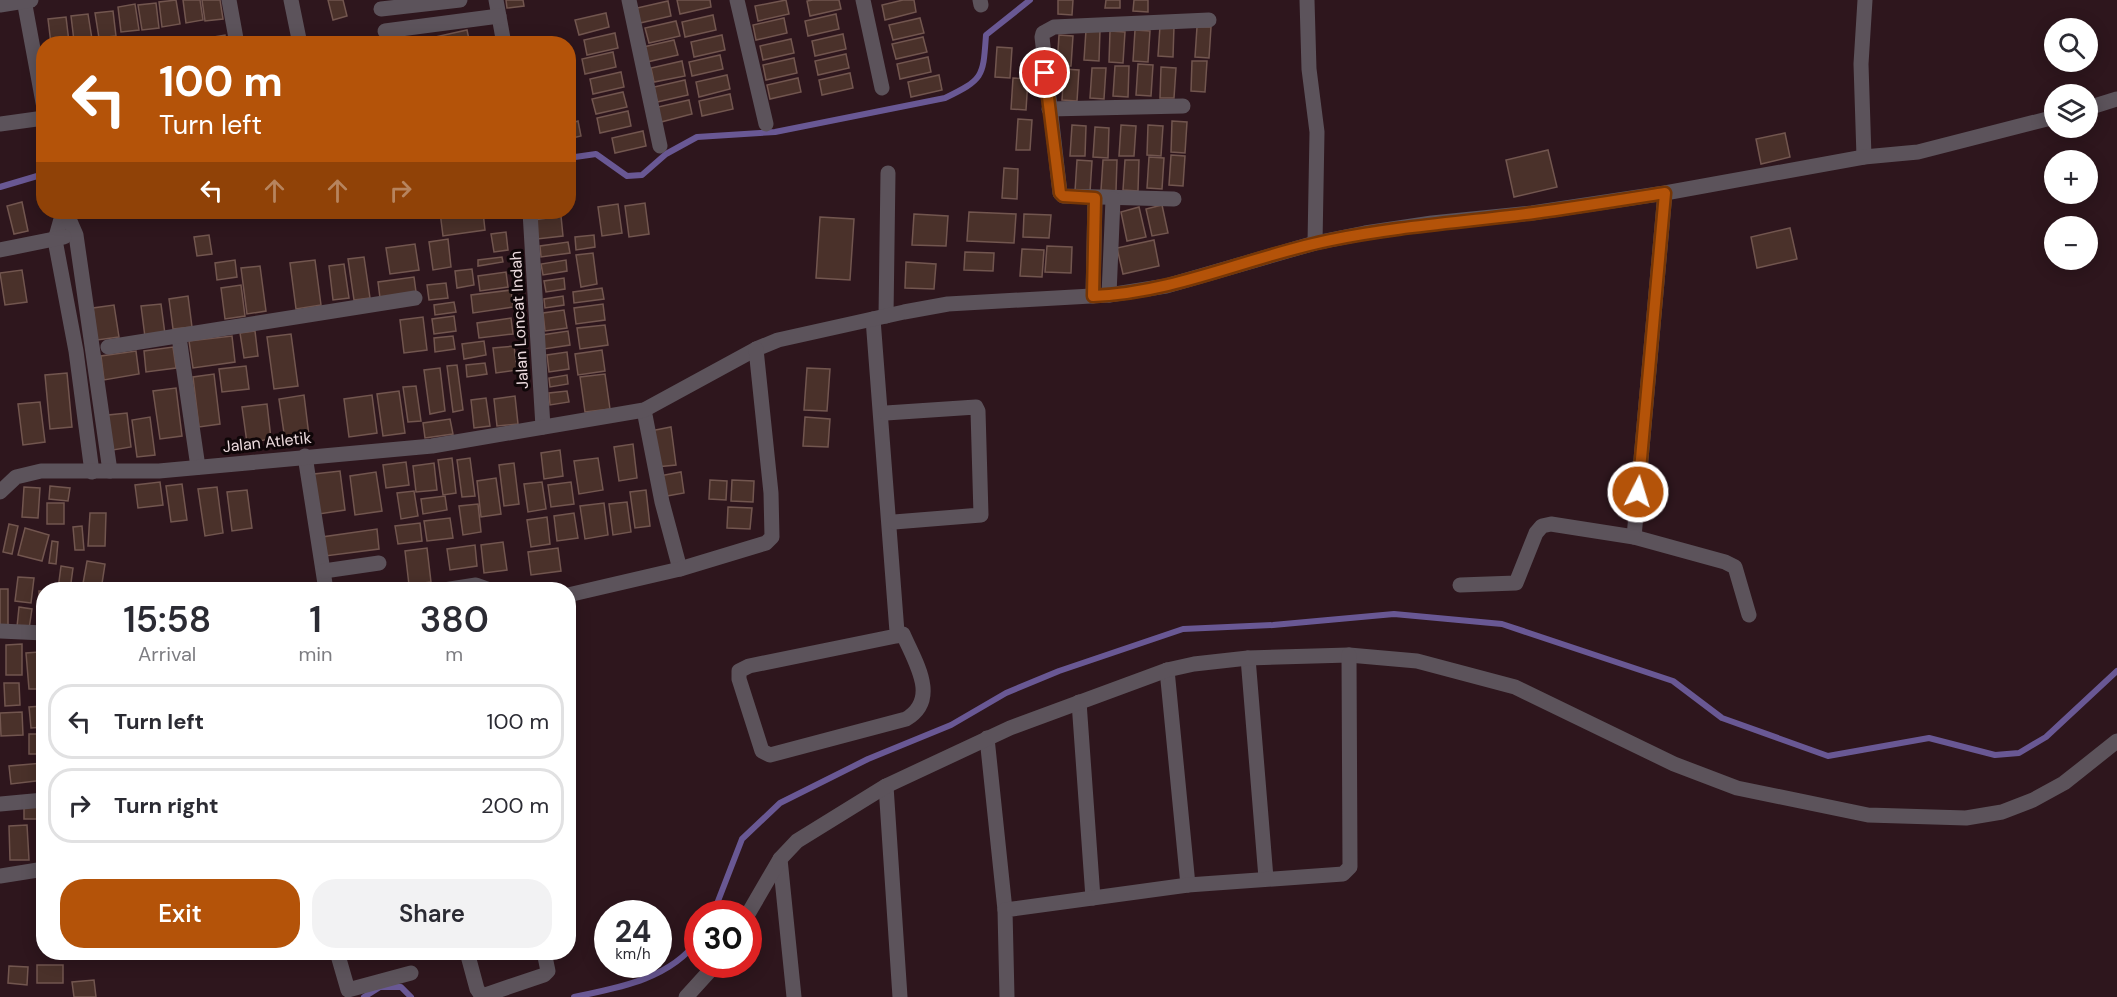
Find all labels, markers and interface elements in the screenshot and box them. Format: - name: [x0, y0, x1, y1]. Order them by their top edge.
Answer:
- map controls: [2044, 18, 2098, 270]
- button: search: [2044, 18, 2098, 72]
- pin: [1019, 47, 1070, 98]
- text: 100 m: [159, 54, 283, 109]
- icon: arrive: [1028, 56, 1061, 89]
- icon: left: [60, 60, 138, 138]
- button: layers: [2044, 84, 2098, 138]
- text: Turn left: [159, 107, 262, 142]
- button: +: [2044, 150, 2098, 204]
- icon: left: [195, 174, 228, 207]
- icon: ahead: [258, 174, 291, 207]
- icon: ahead: [321, 174, 354, 207]
- icon: right: [384, 174, 417, 207]
- button: −: [2044, 216, 2098, 270]
- street label: Jalan Loncat Indah: [505, 250, 533, 390]
- street label: Jalan Atletik: [222, 427, 312, 457]
- position arrow: [1606, 460, 1670, 524]
- text: 15:58: [123, 596, 211, 643]
- text: 1: [309, 596, 322, 643]
- text: 380: [420, 596, 489, 643]
- text: Arrival: [138, 641, 196, 667]
- text: min: [298, 641, 333, 667]
- text: m: [445, 641, 463, 667]
- icon: left: [63, 705, 96, 738]
- text: Turn left: [114, 707, 204, 736]
- text: 100 m: [487, 707, 549, 736]
- icon: right: [63, 789, 96, 822]
- text: Turn right: [114, 791, 219, 820]
- text: 200 m: [481, 791, 549, 820]
- button: Exit: [60, 879, 300, 948]
- button: Share: [312, 879, 552, 948]
- speed limit sign: 30: [684, 900, 762, 978]
- text: 24: [615, 912, 651, 951]
- text: km/h: [615, 944, 651, 964]

